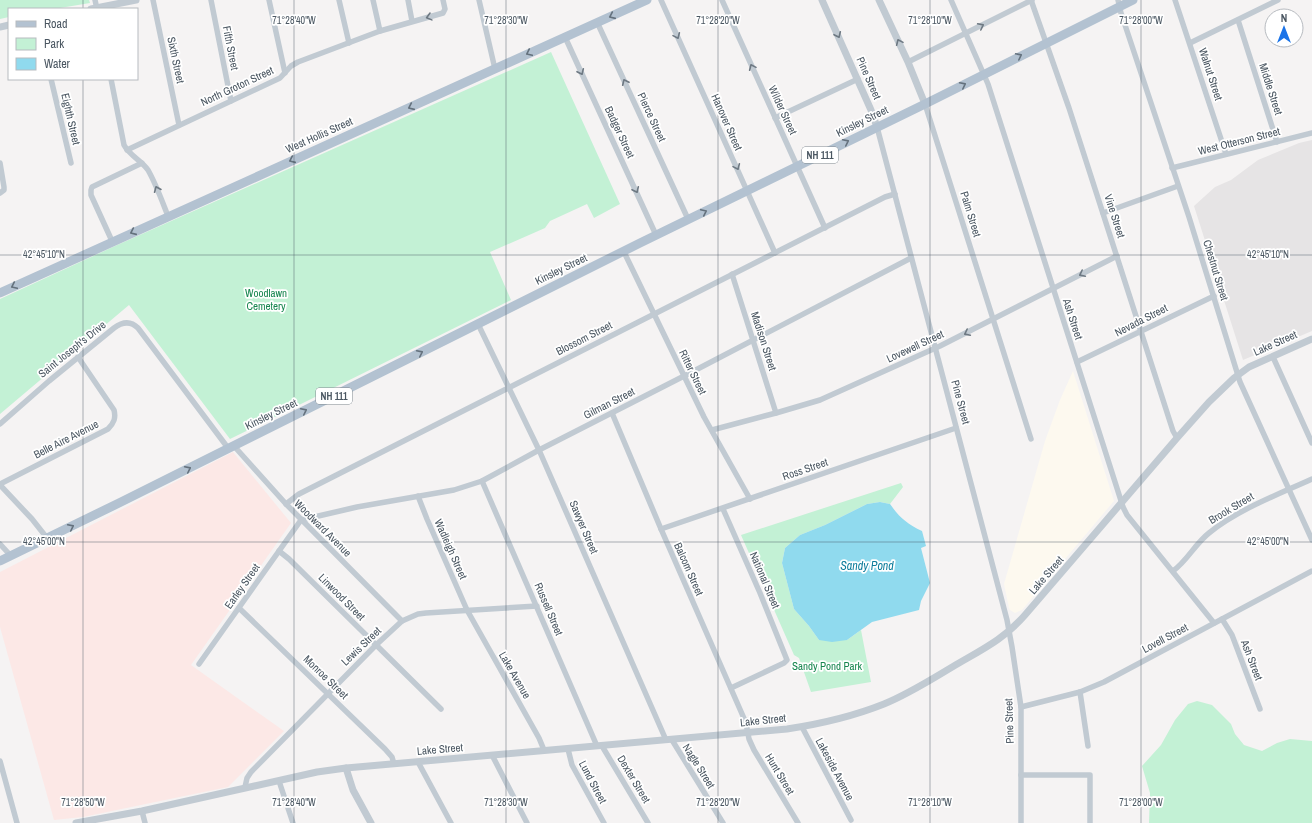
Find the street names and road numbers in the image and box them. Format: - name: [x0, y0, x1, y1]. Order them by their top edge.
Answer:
- street label: Fifth Street: [220, 25, 242, 72]
- street label: Sixth Street: [164, 35, 188, 85]
- street label: Walnut Street: [1196, 46, 1226, 102]
- street label: Pine Street: [853, 55, 885, 102]
- street label: Middle Street: [1256, 61, 1286, 117]
- street label: North Groton Street: [198, 63, 276, 109]
- street label: Wilder Street: [766, 83, 801, 137]
- street label: Pierce Street: [635, 90, 670, 144]
- street label: Hanover Street: [708, 91, 746, 153]
- street label: Eighth Street: [58, 92, 84, 147]
- street label: Kinsley Street: [834, 102, 891, 140]
- street label: Badger Street: [602, 104, 638, 161]
- street label: West Hollis Street: [283, 114, 355, 156]
- street label: West Otterson Street: [1197, 124, 1282, 158]
- road number: NH 111: [802, 147, 838, 163]
- street label: Palm Street: [957, 189, 985, 239]
- street label: Vine Street: [1101, 192, 1129, 240]
- street label: Chestnut Street: [1200, 238, 1232, 302]
- street label: Kinsley Street: [533, 250, 590, 288]
- street label: Ash Street: [1060, 296, 1086, 342]
- street label: Nevada Street: [1112, 300, 1170, 339]
- street label: Madison Street: [748, 310, 780, 373]
- street label: Saint Joseph's Drive: [35, 317, 109, 381]
- street label: Blossom Street: [554, 318, 615, 358]
- street label: Lovewell Street: [884, 326, 946, 365]
- street label: Lake Street: [1251, 327, 1299, 359]
- street label: Ritter Street: [676, 347, 710, 397]
- street label: Pine Street: [948, 378, 974, 426]
- street label: Gilman Street: [581, 384, 637, 422]
- road number: NH 111: [316, 388, 352, 404]
- street label: Kinsley Street: [243, 395, 300, 433]
- street label: Belle Aire Avenue: [31, 417, 101, 461]
- street label: Ross Street: [780, 455, 830, 483]
- street label: Brook Street: [1206, 489, 1257, 527]
- street label: Woodward Avenue: [291, 496, 355, 560]
- street label: Sawyer Street: [566, 498, 602, 556]
- street label: Wadleigh Street: [432, 517, 471, 582]
- street label: Balcom Street: [671, 540, 707, 598]
- street label: National Street: [747, 550, 783, 611]
- street label: Lake Street: [1026, 553, 1067, 597]
- street label: Earley Street: [221, 560, 263, 611]
- street label: Linwood Street: [316, 571, 369, 624]
- street label: Russell Street: [532, 580, 567, 638]
- street label: Lovell Street: [1140, 620, 1191, 656]
- street label: Lewis Street: [338, 623, 384, 668]
- street label: Ash Street: [1238, 637, 1266, 683]
- street label: Lake Avenue: [496, 649, 534, 701]
- street label: Monroe Street: [301, 652, 352, 702]
- street label: Pine Street: [1001, 698, 1017, 744]
- street label: Lake Street: [739, 711, 787, 729]
- street label: Lakeside Avenue: [813, 735, 857, 803]
- street label: Lake Street: [416, 740, 464, 758]
- street label: Nagle Street: [680, 741, 718, 791]
- street label: Hunt Street: [762, 751, 798, 798]
- street label: Dexter Street: [614, 753, 654, 806]
- street label: Lund Street: [576, 758, 610, 806]

